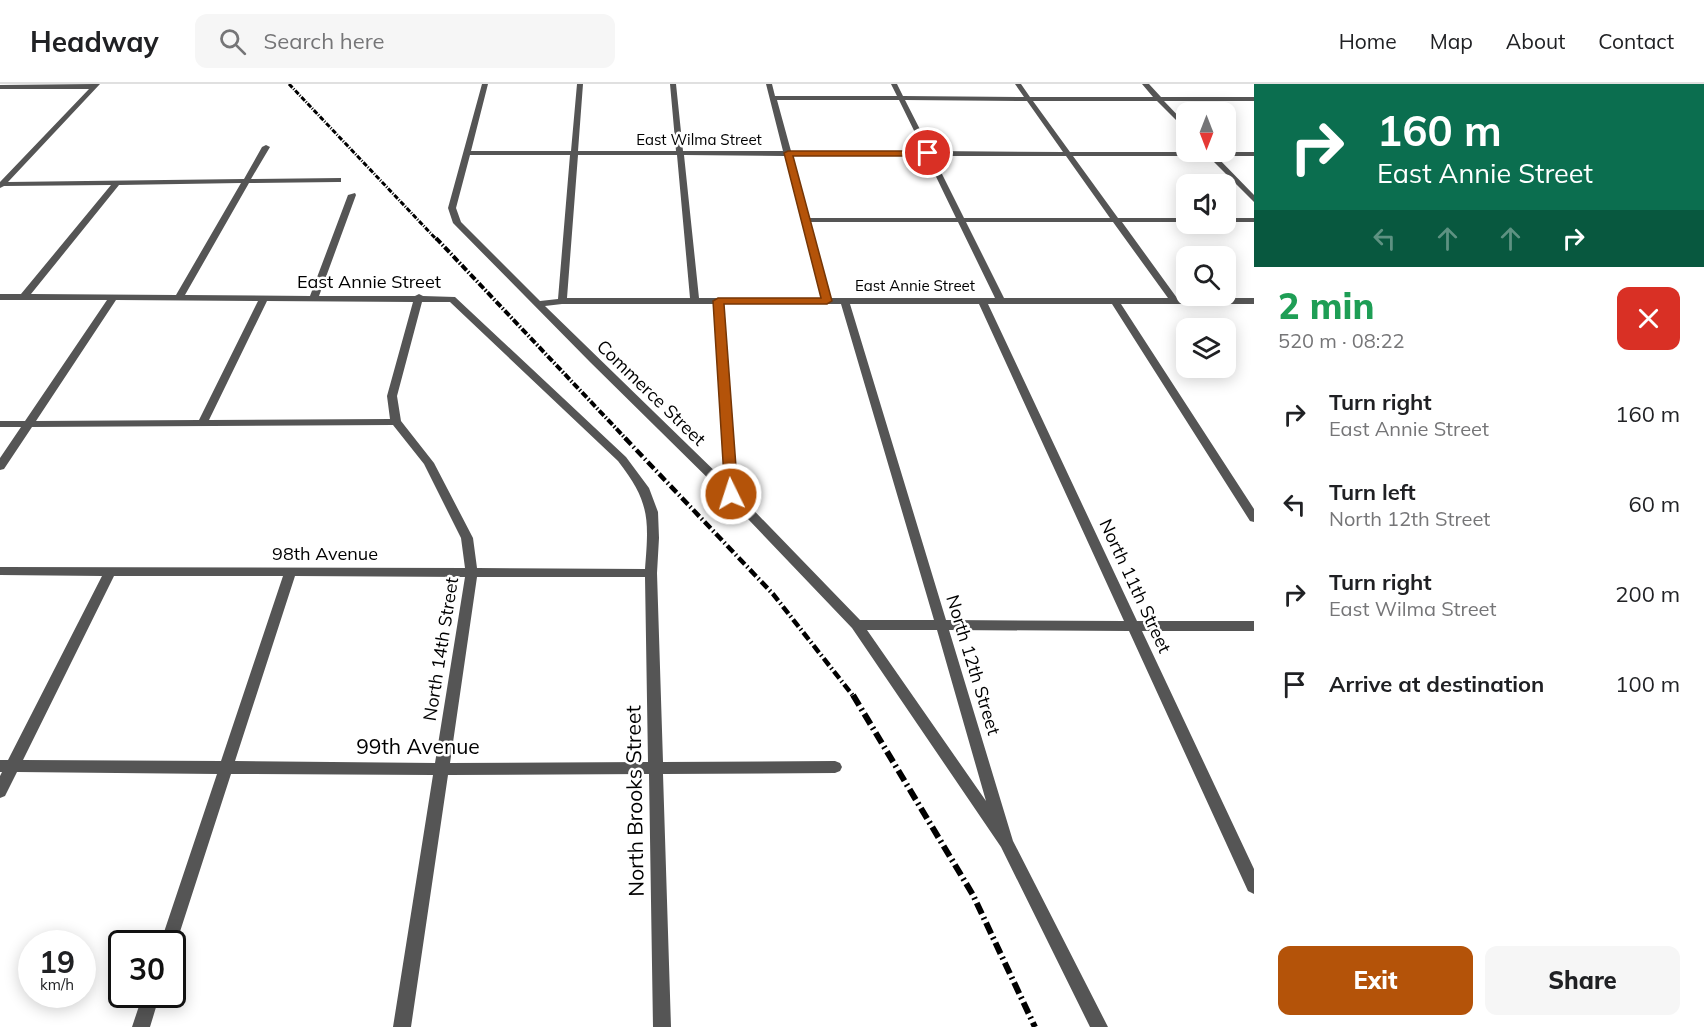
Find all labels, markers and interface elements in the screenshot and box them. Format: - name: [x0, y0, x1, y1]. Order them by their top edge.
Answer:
- search box: [195, 14, 615, 68]
- text: Headway: [30, 24, 159, 59]
- icon: search: [216, 25, 249, 58]
- text: Search here: [264, 27, 385, 55]
- text: Home: [1339, 28, 1397, 54]
- text: Map: [1430, 28, 1473, 54]
- text: About: [1506, 28, 1565, 54]
- text: Contact: [1598, 28, 1674, 54]
- north arrow: [1176, 102, 1236, 162]
- map controls: [1176, 102, 1236, 378]
- text: 160 m: [1377, 104, 1502, 157]
- icon: right: [1278, 108, 1356, 186]
- pin: [902, 127, 953, 178]
- street label: East Wilma Street: [636, 130, 762, 149]
- icon: arrive: [911, 136, 944, 169]
- text: East Annie Street: [1377, 156, 1593, 190]
- button: sound: [1176, 174, 1236, 234]
- icon: left: [1368, 222, 1401, 255]
- icon: ahead: [1431, 222, 1464, 255]
- icon: ahead: [1494, 222, 1527, 255]
- icon: right: [1557, 222, 1590, 255]
- button: search: [1176, 246, 1236, 306]
- street label: East Annie Street: [297, 270, 441, 293]
- street label: East Annie Street: [855, 276, 975, 295]
- text: 2 min: [1278, 283, 1374, 328]
- button: close: [1617, 287, 1680, 350]
- button: layers: [1176, 318, 1236, 378]
- text: 520 m · 08:22: [1278, 328, 1404, 353]
- street label: Commerce Street: [592, 335, 711, 451]
- text: Turn right: [1329, 388, 1432, 416]
- icon: right: [1278, 398, 1311, 431]
- text: 160 m: [1615, 400, 1680, 428]
- text: East Annie Street: [1329, 416, 1489, 441]
- position arrow: [699, 462, 763, 526]
- text: Turn left: [1329, 478, 1416, 506]
- icon: left: [1278, 488, 1311, 521]
- text: 60 m: [1629, 490, 1680, 518]
- text: North 12th Street: [1329, 506, 1490, 531]
- street label: North 11th Street: [1094, 515, 1177, 656]
- street label: 98th Avenue: [272, 542, 378, 565]
- text: Turn right: [1329, 568, 1432, 596]
- street label: North 14th Street: [418, 575, 463, 722]
- icon: right: [1278, 578, 1311, 611]
- text: 200 m: [1615, 580, 1680, 608]
- street label: North 12th Street: [941, 592, 1006, 738]
- text: East Wilma Street: [1329, 596, 1497, 621]
- icon: arrive: [1278, 668, 1311, 701]
- text: Arrive at destination: [1329, 670, 1544, 698]
- text: 100 m: [1615, 670, 1680, 698]
- street label: North Brooks Street: [619, 705, 649, 897]
- street label: 99th Avenue: [356, 733, 480, 759]
- speed limit sign: 30: [108, 930, 186, 1008]
- text: 19: [39, 943, 75, 981]
- button: Exit: [1278, 946, 1473, 1015]
- button: Share: [1485, 946, 1680, 1015]
- text: km/h: [40, 975, 74, 994]

